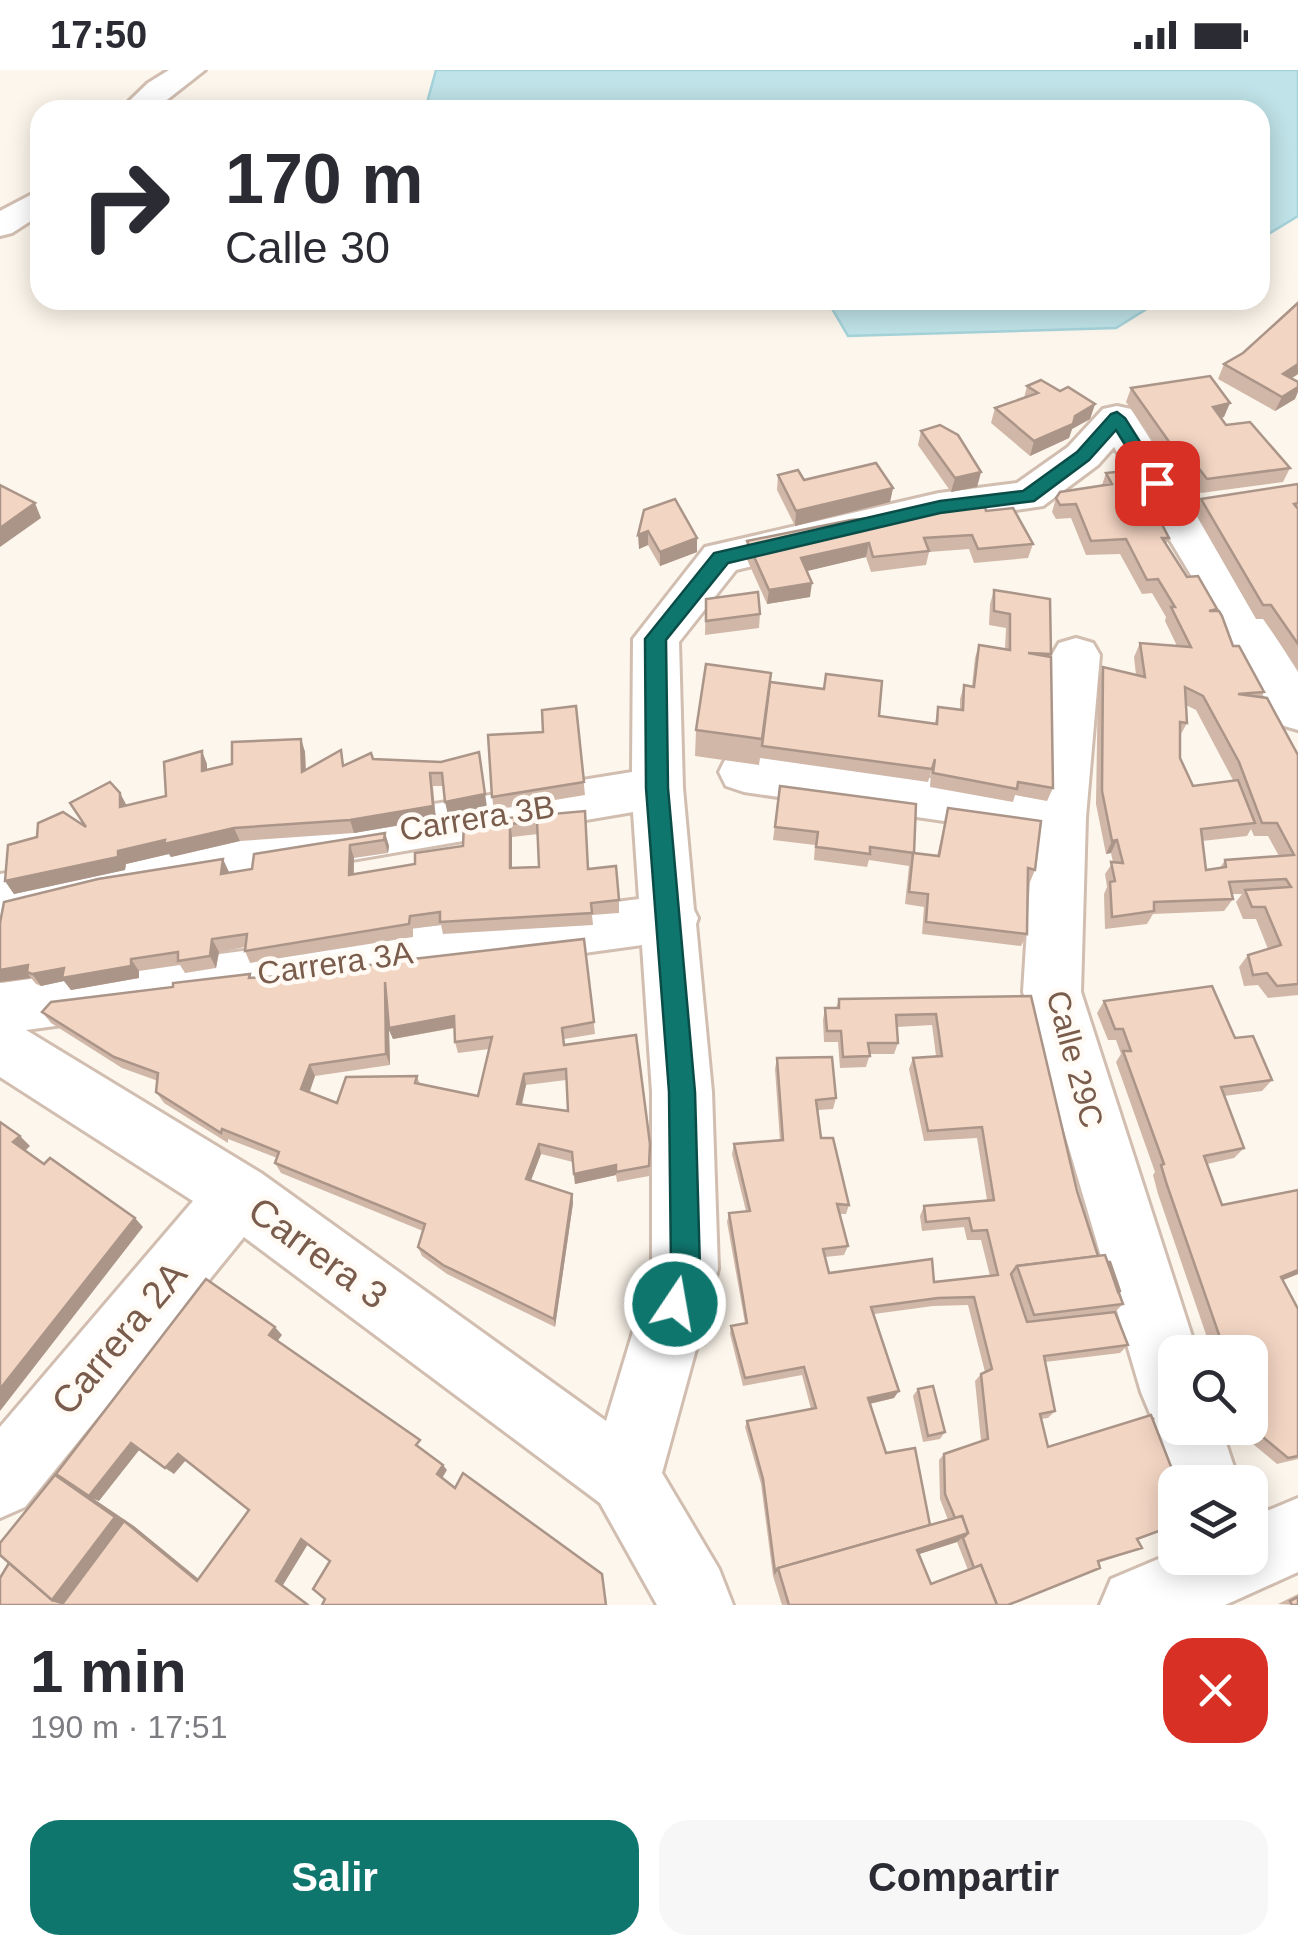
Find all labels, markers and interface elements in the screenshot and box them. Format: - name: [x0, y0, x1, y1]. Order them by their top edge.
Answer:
- text: 17:50: [50, 14, 147, 56]
- icon: right: [60, 140, 190, 270]
- text: 170 m: [225, 140, 423, 218]
- text: Calle 30: [225, 222, 390, 273]
- pin: [1115, 441, 1200, 526]
- icon: arrive: [1130, 456, 1185, 511]
- street label: Carrera 3B: [397, 788, 557, 848]
- street label: Carrera 3A: [255, 934, 416, 992]
- street label: Calle 29C: [1039, 986, 1111, 1132]
- street label: Carrera 3: [241, 1189, 395, 1317]
- position arrow: [623, 1252, 727, 1356]
- street label: Carrera 2A: [43, 1253, 195, 1423]
- map controls: [1158, 1335, 1268, 1575]
- button: search: [1158, 1335, 1268, 1445]
- button: layers: [1158, 1465, 1268, 1575]
- text: 1 min: [30, 1638, 187, 1705]
- button: close: [1163, 1638, 1268, 1743]
- text: 190 m · 17:51: [30, 1709, 227, 1745]
- button: Salir: [30, 1820, 639, 1935]
- button: Compartir: [659, 1820, 1268, 1935]

